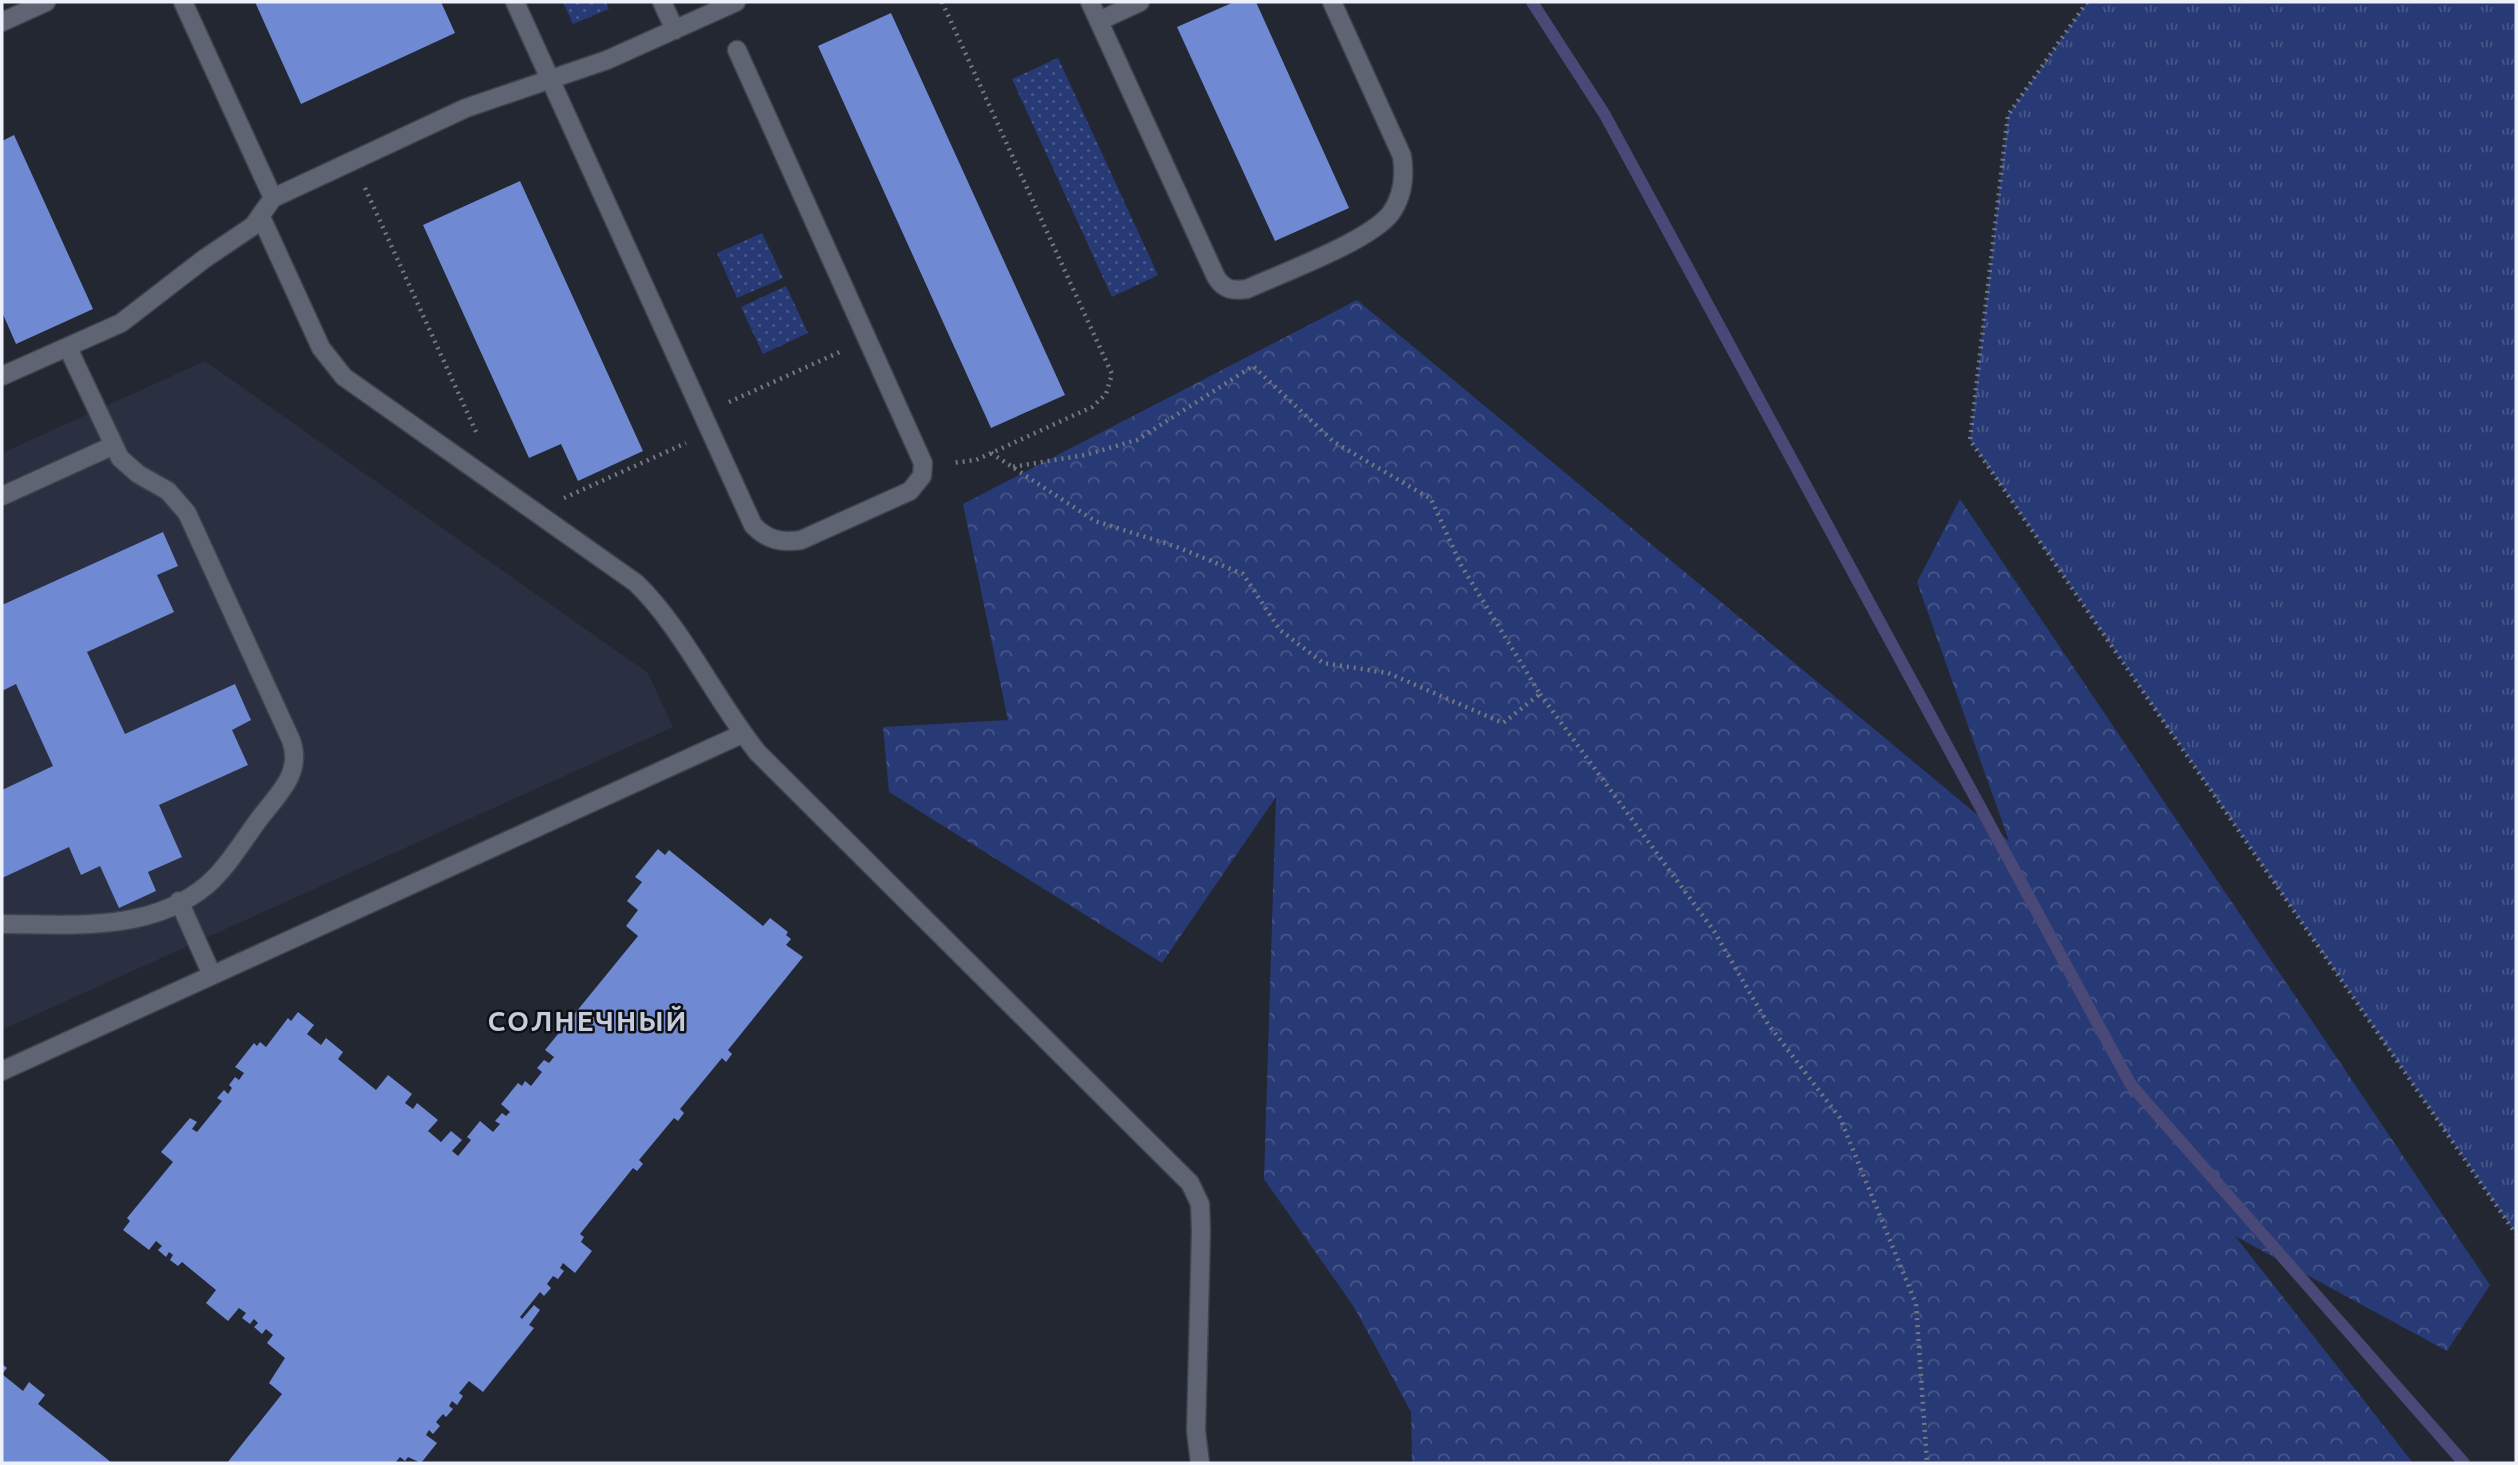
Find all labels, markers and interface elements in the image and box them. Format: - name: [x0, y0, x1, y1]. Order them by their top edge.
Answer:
- district label: СОЛНЕЧНЫЙ: [488, 1005, 688, 1036]

